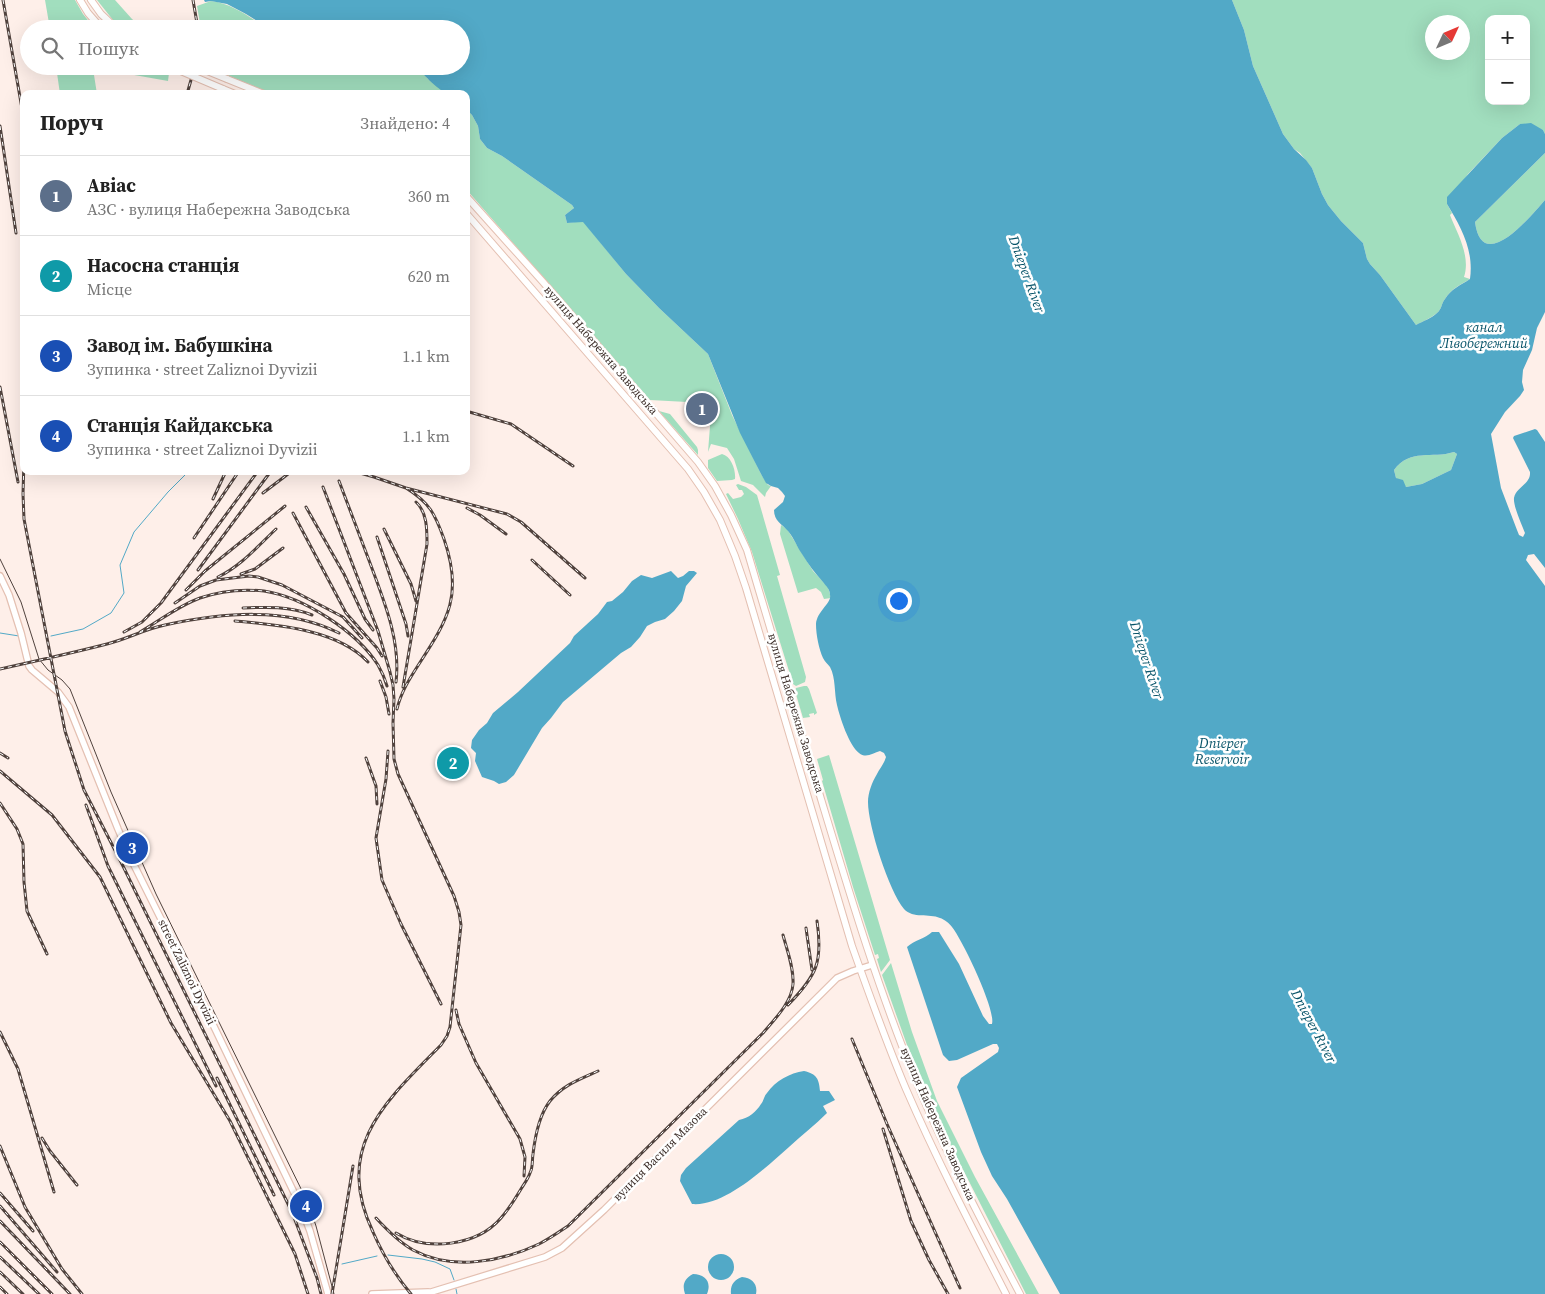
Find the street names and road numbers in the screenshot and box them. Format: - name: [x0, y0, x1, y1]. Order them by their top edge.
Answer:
- street label: вулиця Набережна Заводська: [540, 282, 662, 419]
- street label: вулиця Набережна Заводська: [764, 631, 828, 796]
- street label: street Zaliznoi Dyvizii: [154, 917, 220, 1028]
- street label: вулиця Набережна Заводська: [897, 1045, 979, 1204]
- street label: вулиця Василя Мазова: [609, 1103, 711, 1205]

